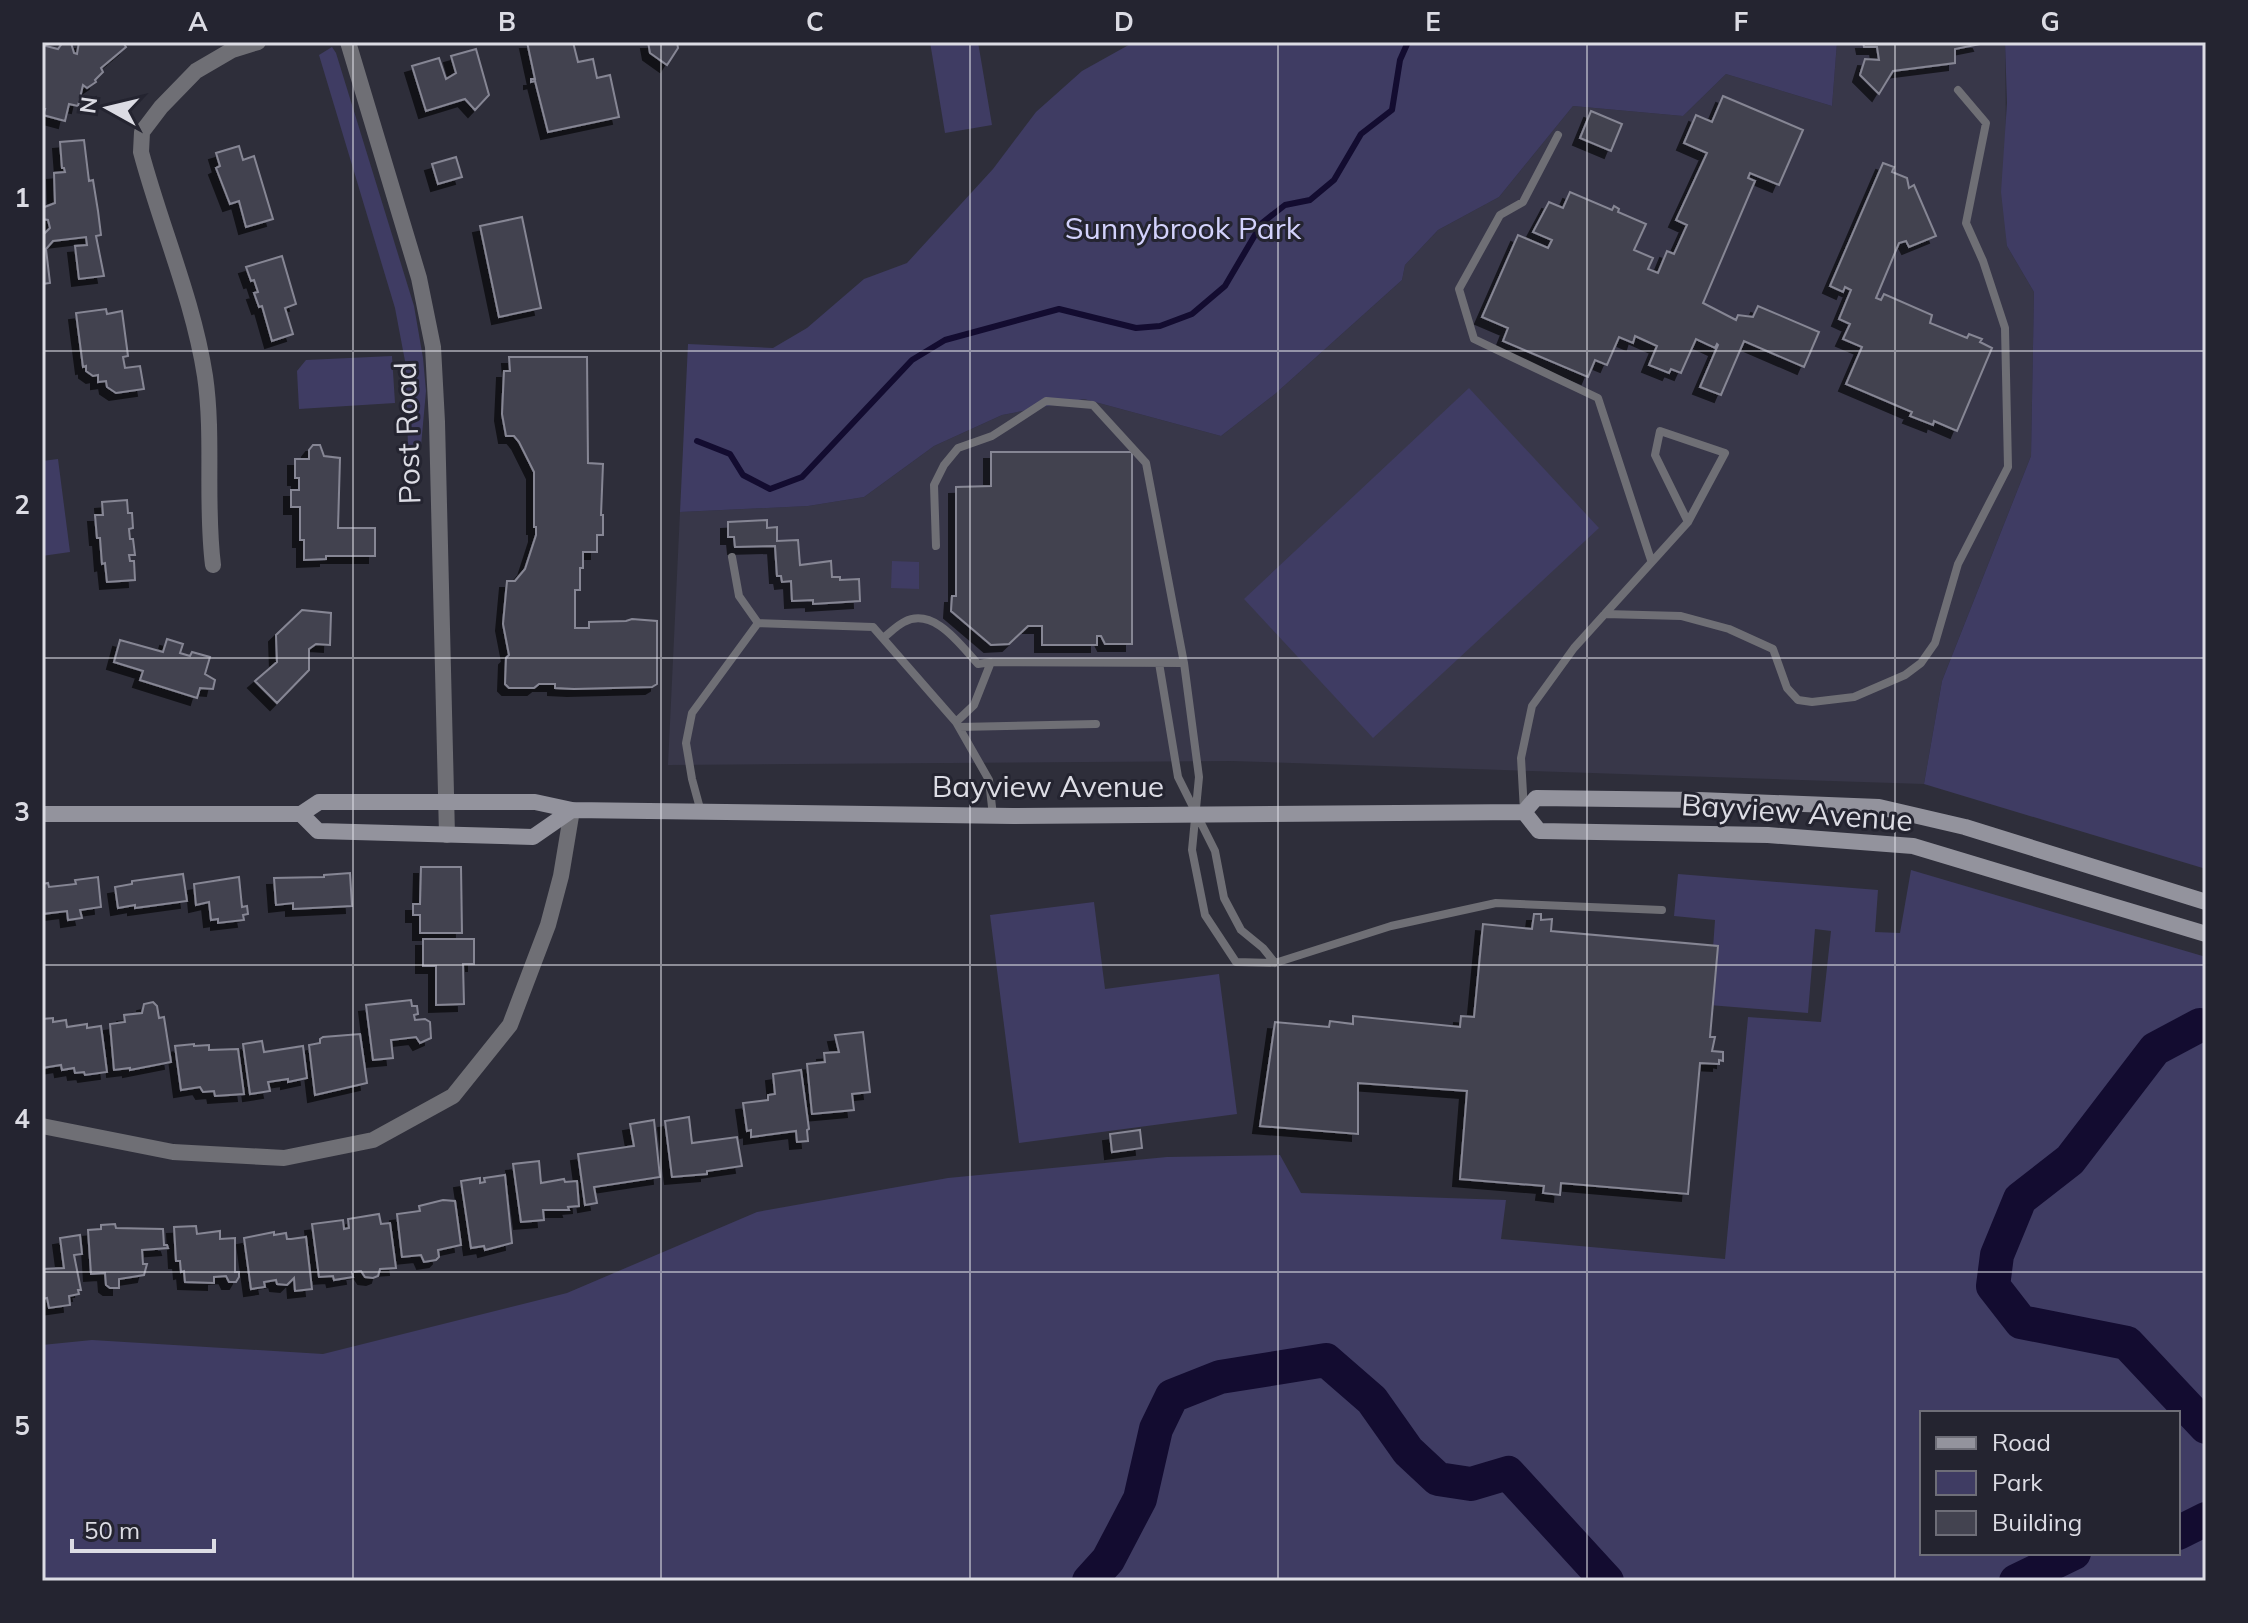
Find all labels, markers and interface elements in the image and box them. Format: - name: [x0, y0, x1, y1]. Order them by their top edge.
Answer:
- text: A: [188, 5, 208, 38]
- text: B: [498, 5, 516, 38]
- text: C: [806, 5, 824, 38]
- text: D: [1114, 5, 1134, 38]
- text: E: [1425, 5, 1441, 38]
- text: F: [1734, 5, 1749, 38]
- text: G: [2040, 5, 2060, 38]
- north arrow: [68, 68, 148, 148]
- text: N: [73, 95, 103, 115]
- text: 1: [14, 181, 30, 214]
- park label: Sunnybrook Park: [1065, 209, 1302, 247]
- street label: Post Road: [386, 361, 428, 505]
- text: 2: [14, 488, 30, 521]
- street label: Bayview Avenue: [932, 767, 1164, 805]
- street label: Bayview Avenue: [1680, 785, 1914, 839]
- text: 3: [14, 795, 30, 828]
- text: 4: [14, 1102, 30, 1135]
- text: 5: [14, 1409, 30, 1442]
- legend: [1920, 1411, 2180, 1555]
- text: Road: [1992, 1427, 2051, 1457]
- text: Park: [1992, 1467, 2043, 1497]
- scale bar: [72, 1503, 214, 1553]
- text: Building: [1992, 1507, 2082, 1537]
- text: 50 m: [84, 1515, 140, 1545]

